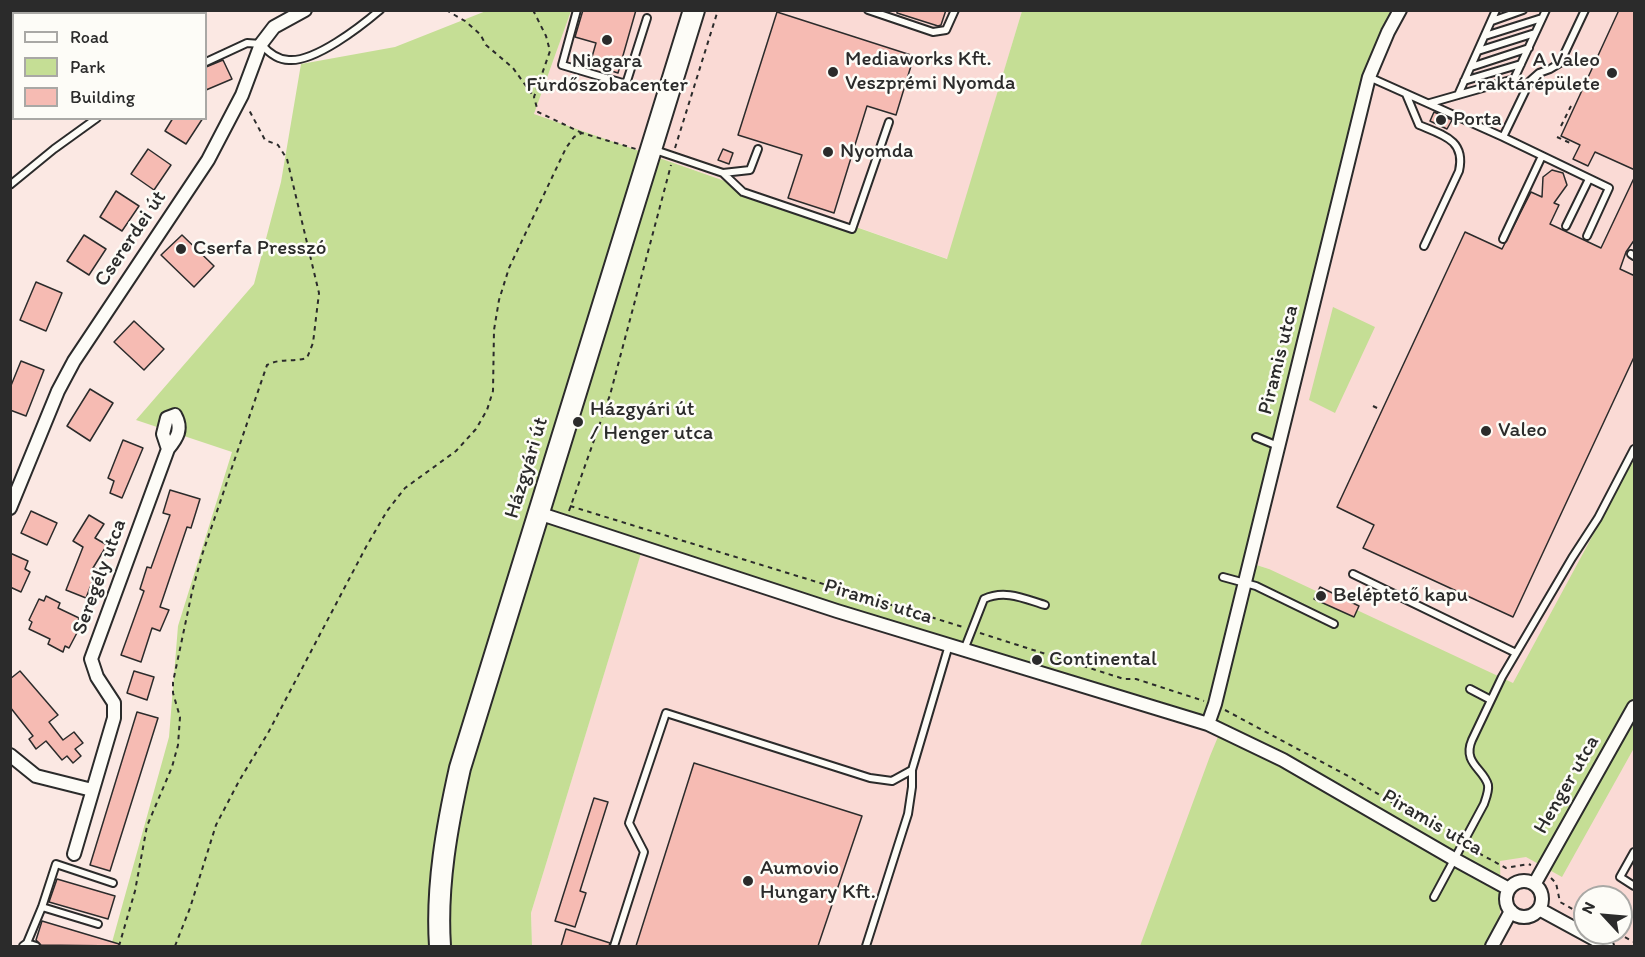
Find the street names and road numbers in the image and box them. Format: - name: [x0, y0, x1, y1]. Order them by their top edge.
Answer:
- street label: Csererdei út: [90, 186, 172, 292]
- street label: Piramis utca: [1253, 303, 1305, 417]
- street label: Házgyári út: [500, 414, 554, 522]
- street label: Seregély utca: [68, 516, 132, 638]
- street label: Piramis utca: [821, 574, 935, 630]
- street label: Henger utca: [1529, 731, 1605, 839]
- street label: Piramis utca: [1377, 784, 1487, 862]

